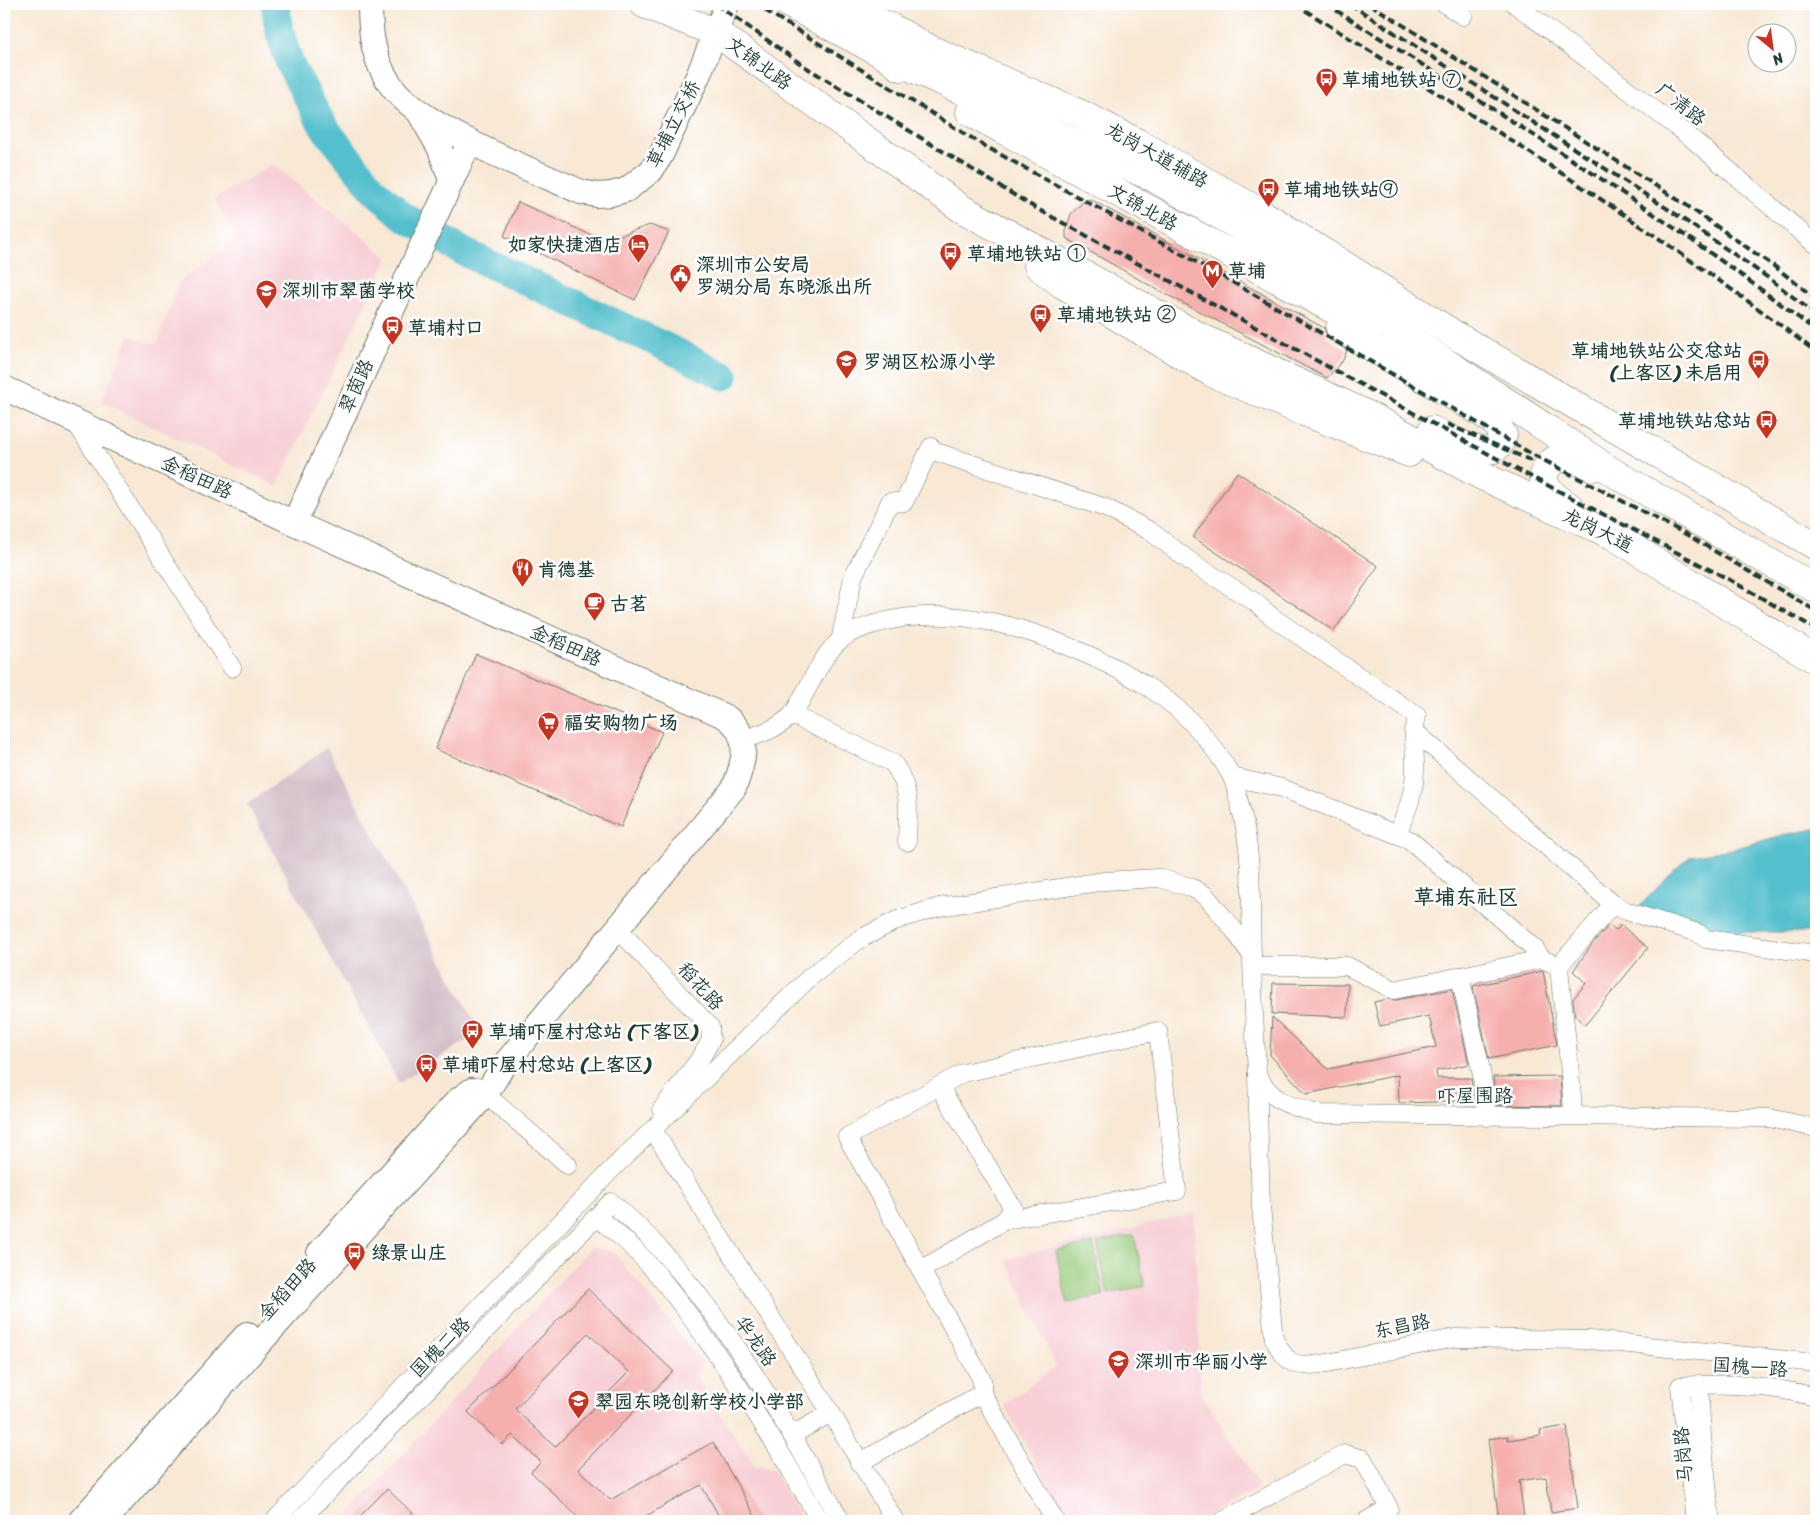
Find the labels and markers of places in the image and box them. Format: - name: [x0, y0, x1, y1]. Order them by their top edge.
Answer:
- place label: 草埔地铁站 ⑦: [1342, 63, 1461, 96]
- bus stop icon: 草埔地铁站 ⑦: [1314, 67, 1338, 98]
- place label: 草埔地铁站⑨: [1284, 173, 1398, 206]
- bus stop icon: 草埔地铁站⑨: [1256, 177, 1280, 208]
- place label: 如家快捷酒店: [508, 228, 622, 261]
- hotel icon: 如家快捷酒店: [626, 232, 650, 263]
- place label: 草埔地铁站 ①: [967, 237, 1086, 270]
- bus stop icon: 草埔地铁站 ①: [939, 241, 963, 272]
- place label: 深圳市公安局 罗湖分局 东晓派出所: [696, 248, 872, 303]
- place label: 草埔: [1228, 254, 1266, 287]
- metro station icon: 草埔: [1200, 258, 1224, 289]
- public building icon: 深圳市公安局 罗湖分局 东晓派出所: [668, 263, 692, 294]
- place label: 深圳市翠菌学校: [282, 274, 415, 307]
- school or university icon: 深圳市翠菌学校: [254, 278, 278, 309]
- place label: 草埔地铁站 ②: [1057, 298, 1176, 331]
- bus stop icon: 草埔地铁站 ②: [1029, 302, 1053, 333]
- place label: 草埔村口: [408, 311, 484, 344]
- bus stop icon: 草埔村口: [380, 315, 404, 346]
- place label: 草埔地铁站公交总站 (上客区) 未启用: [1571, 334, 1742, 389]
- place label: 罗湖区松源小学: [863, 345, 996, 378]
- school or university icon: 罗湖区松源小学: [835, 349, 859, 380]
- bus stop icon: 草埔地铁站公交总站 (上客区) 未启用: [1746, 349, 1770, 380]
- place label: 草埔地铁站总站: [1618, 404, 1751, 437]
- bus stop icon: 草埔地铁站总站: [1755, 408, 1779, 439]
- place label: 肯德基: [538, 553, 595, 586]
- restaurant icon: 肯德基: [510, 557, 534, 588]
- place label: 古茗: [610, 587, 648, 620]
- cafe icon: 古茗: [582, 591, 606, 622]
- place label: 福安购物广场: [564, 706, 678, 739]
- supermarket icon: 福安购物广场: [536, 710, 560, 741]
- place label: 草埔吓屋村总站 (下客区): [489, 1015, 699, 1048]
- bus stop icon: 草埔吓屋村总站 (下客区): [461, 1019, 485, 1050]
- place label: 草埔吓屋村总站 (上客区): [442, 1048, 652, 1081]
- bus stop icon: 草埔吓屋村总站 (上客区): [414, 1052, 438, 1083]
- place label: 绿景山庄: [371, 1236, 447, 1269]
- bus stop icon: 绿景山庄: [343, 1240, 367, 1271]
- place label: 深圳市华丽小学: [1135, 1345, 1268, 1378]
- school or university icon: 深圳市华丽小学: [1107, 1349, 1131, 1380]
- place label: 翠园东晓创新学校小学部: [595, 1385, 804, 1418]
- school or university icon: 翠园东晓创新学校小学部: [567, 1389, 591, 1420]

